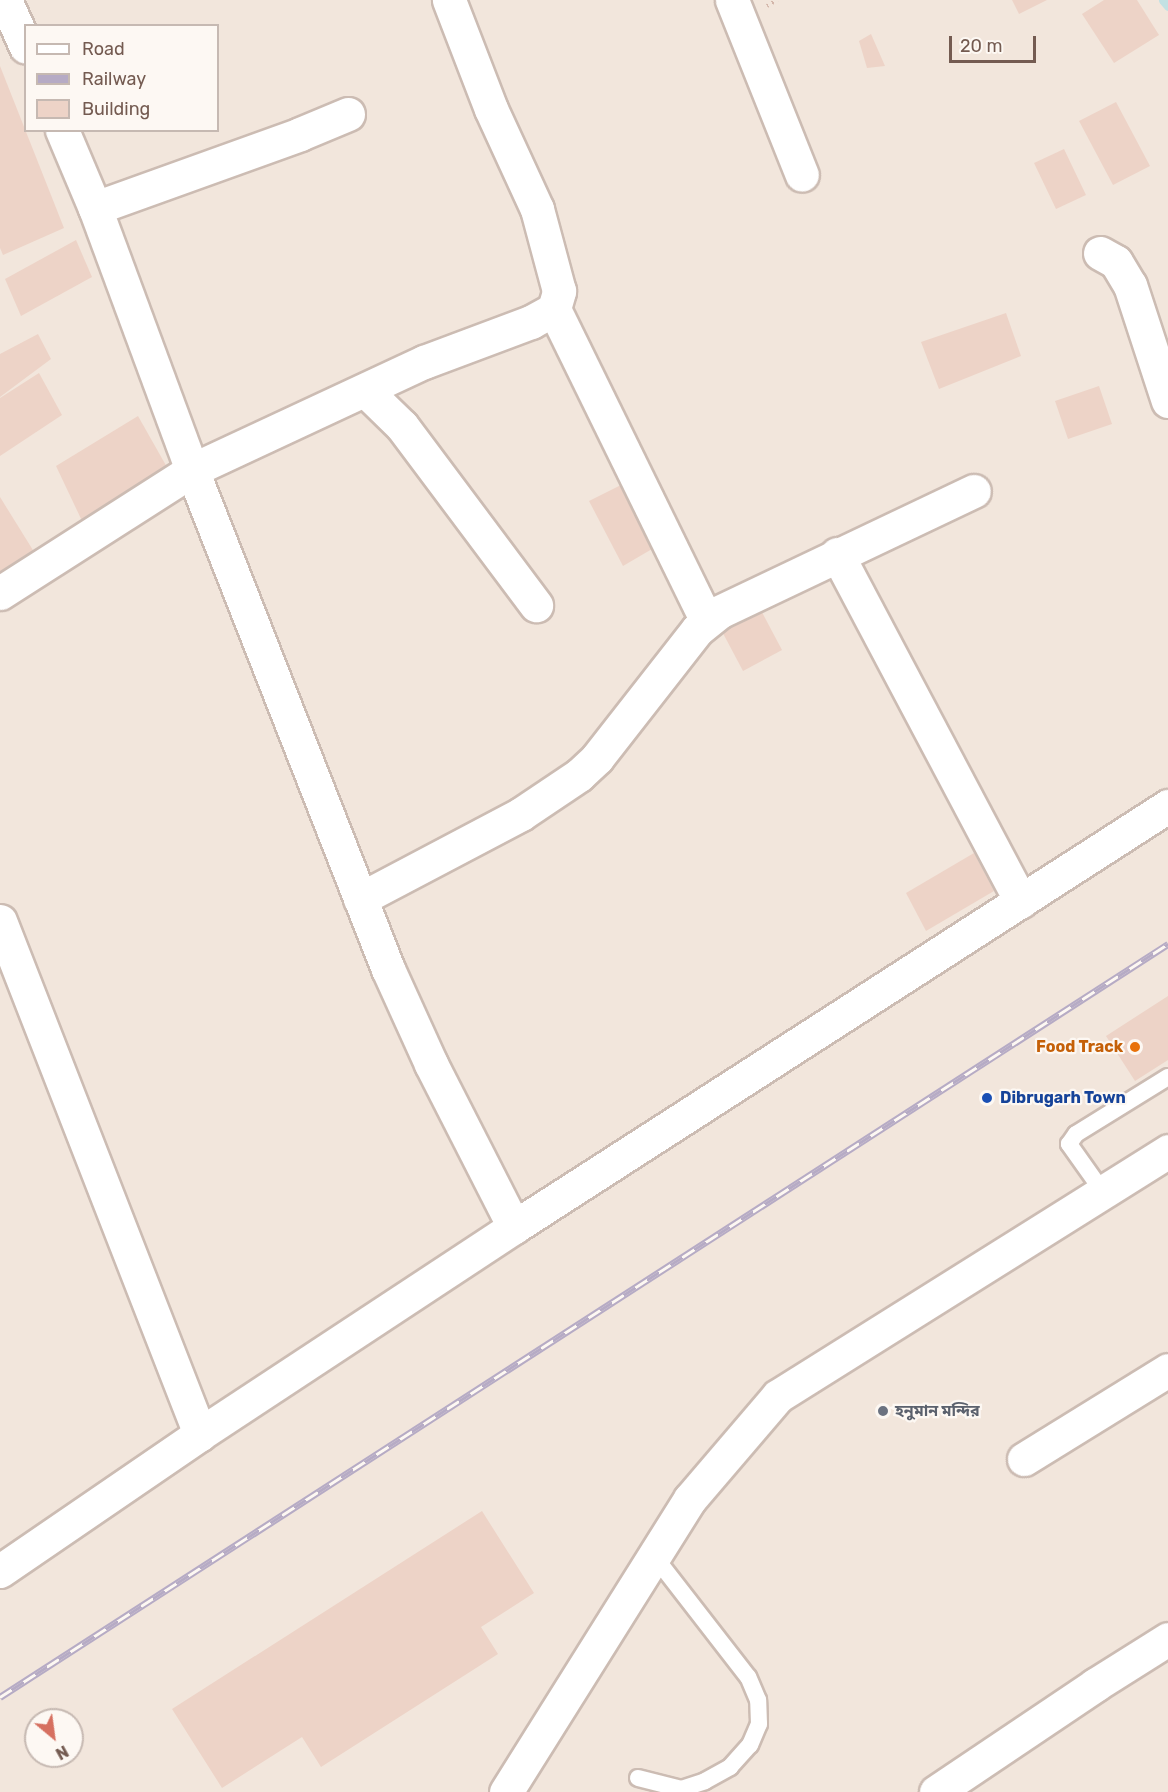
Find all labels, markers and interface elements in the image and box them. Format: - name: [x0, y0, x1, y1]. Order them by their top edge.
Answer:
- legend: [24, 24, 219, 132]
- scale bar: [952, 24, 1039, 62]
- text: 20 m: [960, 35, 1002, 57]
- text: Road: [82, 38, 125, 60]
- text: Railway: [82, 68, 146, 90]
- text: Building: [82, 98, 150, 120]
- place label: Food Track: [1036, 1037, 1123, 1057]
- marker: Food Track: [1128, 1040, 1142, 1054]
- place label: Dibrugarh Town: [1000, 1088, 1126, 1108]
- marker: Dibrugarh Town: [978, 1089, 996, 1107]
- place label: হনুমান মন্দির: [895, 1401, 980, 1421]
- marker: হনুমান মন্দির: [876, 1404, 890, 1418]
- north arrow: [24, 1708, 84, 1768]
- text: N: [52, 1741, 72, 1764]

